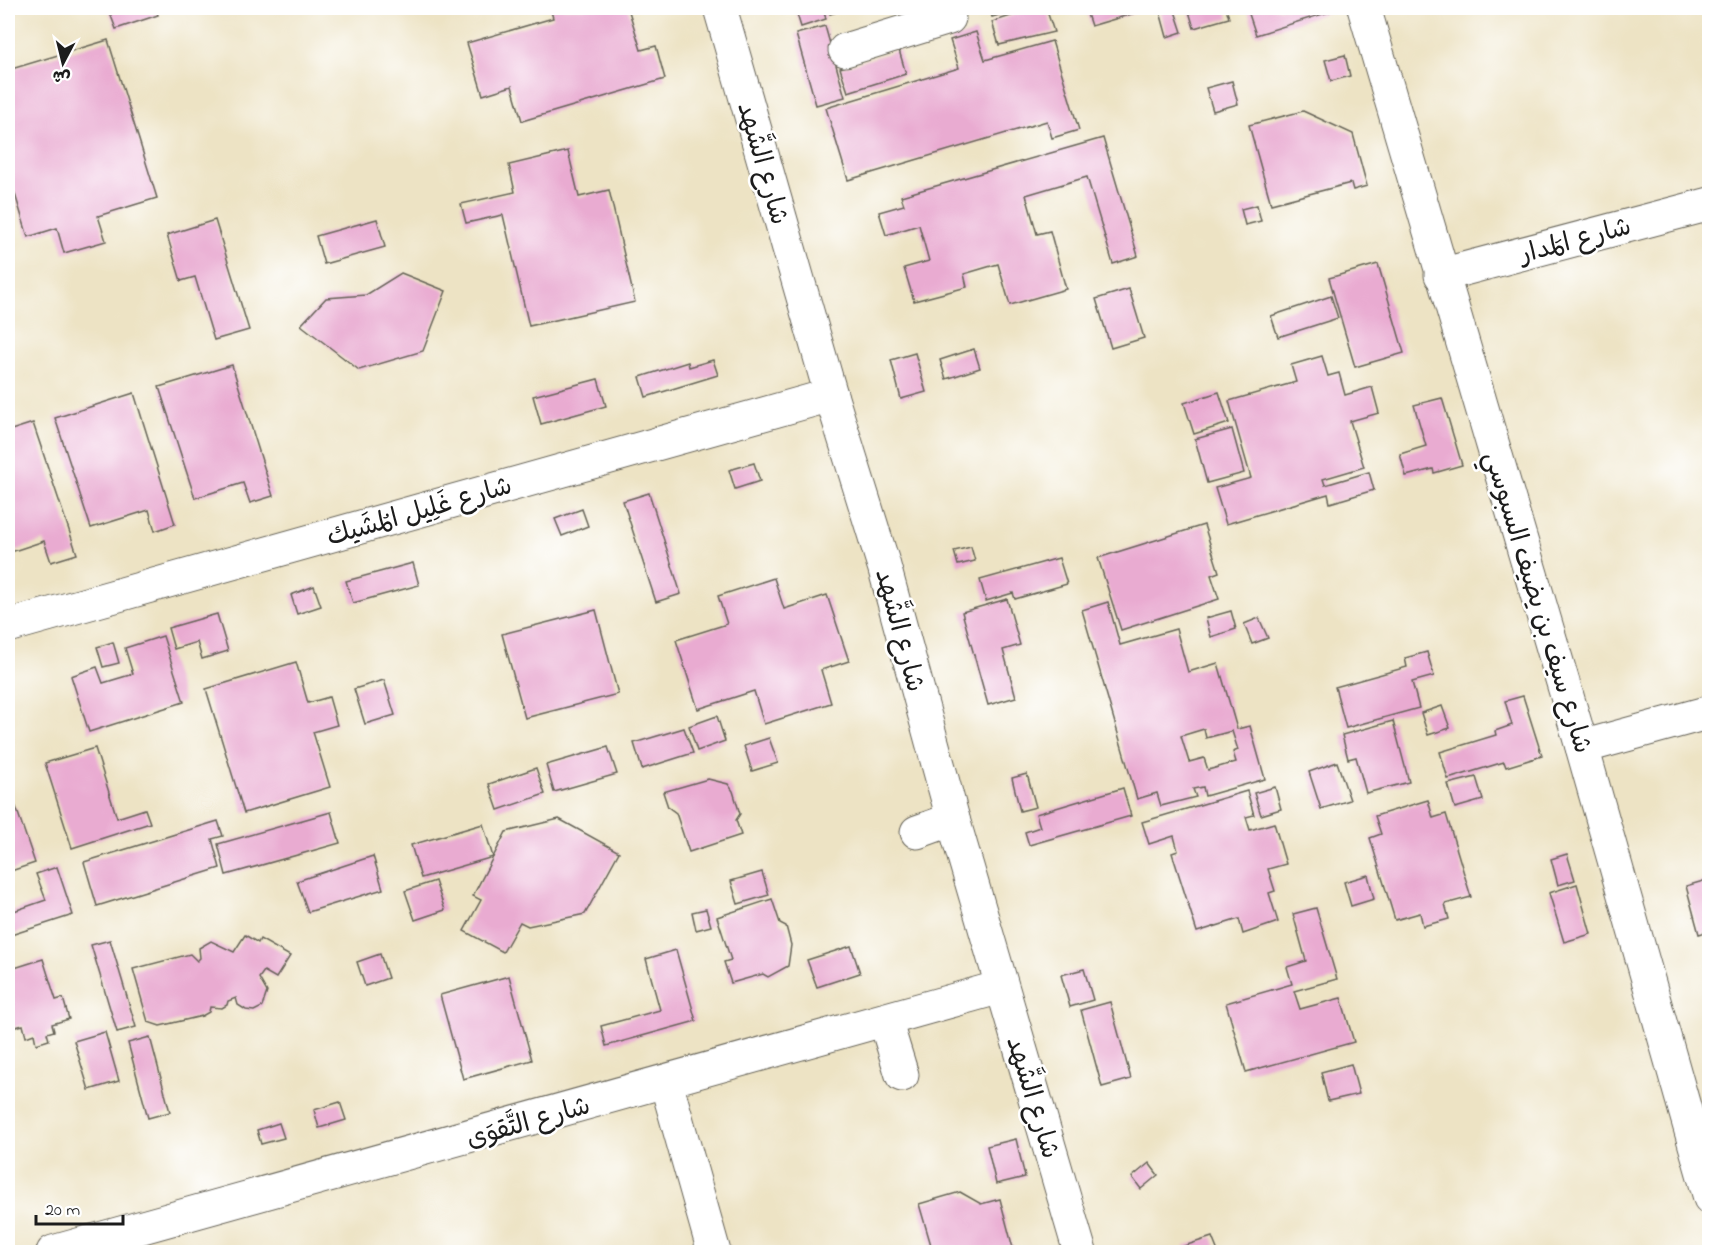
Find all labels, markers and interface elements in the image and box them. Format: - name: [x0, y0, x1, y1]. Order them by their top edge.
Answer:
- north arrow: [33, 33, 93, 93]
- text: ش: [51, 63, 72, 89]
- street label: شارع الشَّهد: [725, 97, 800, 230]
- street label: شارع المَدار: [1514, 209, 1636, 276]
- street label: شارع سيف بن يضيف السبوسي: [1471, 447, 1600, 759]
- street label: شارع غَلِيل المُشَيك: [323, 468, 517, 558]
- street label: شارع الشَّهد: [863, 564, 936, 697]
- street label: شارع الشَّهد: [995, 1031, 1071, 1164]
- street label: شارع التَّقوَى: [462, 1087, 595, 1160]
- scale bar: [36, 1188, 123, 1226]
- text: 20 m: [45, 1198, 80, 1224]

